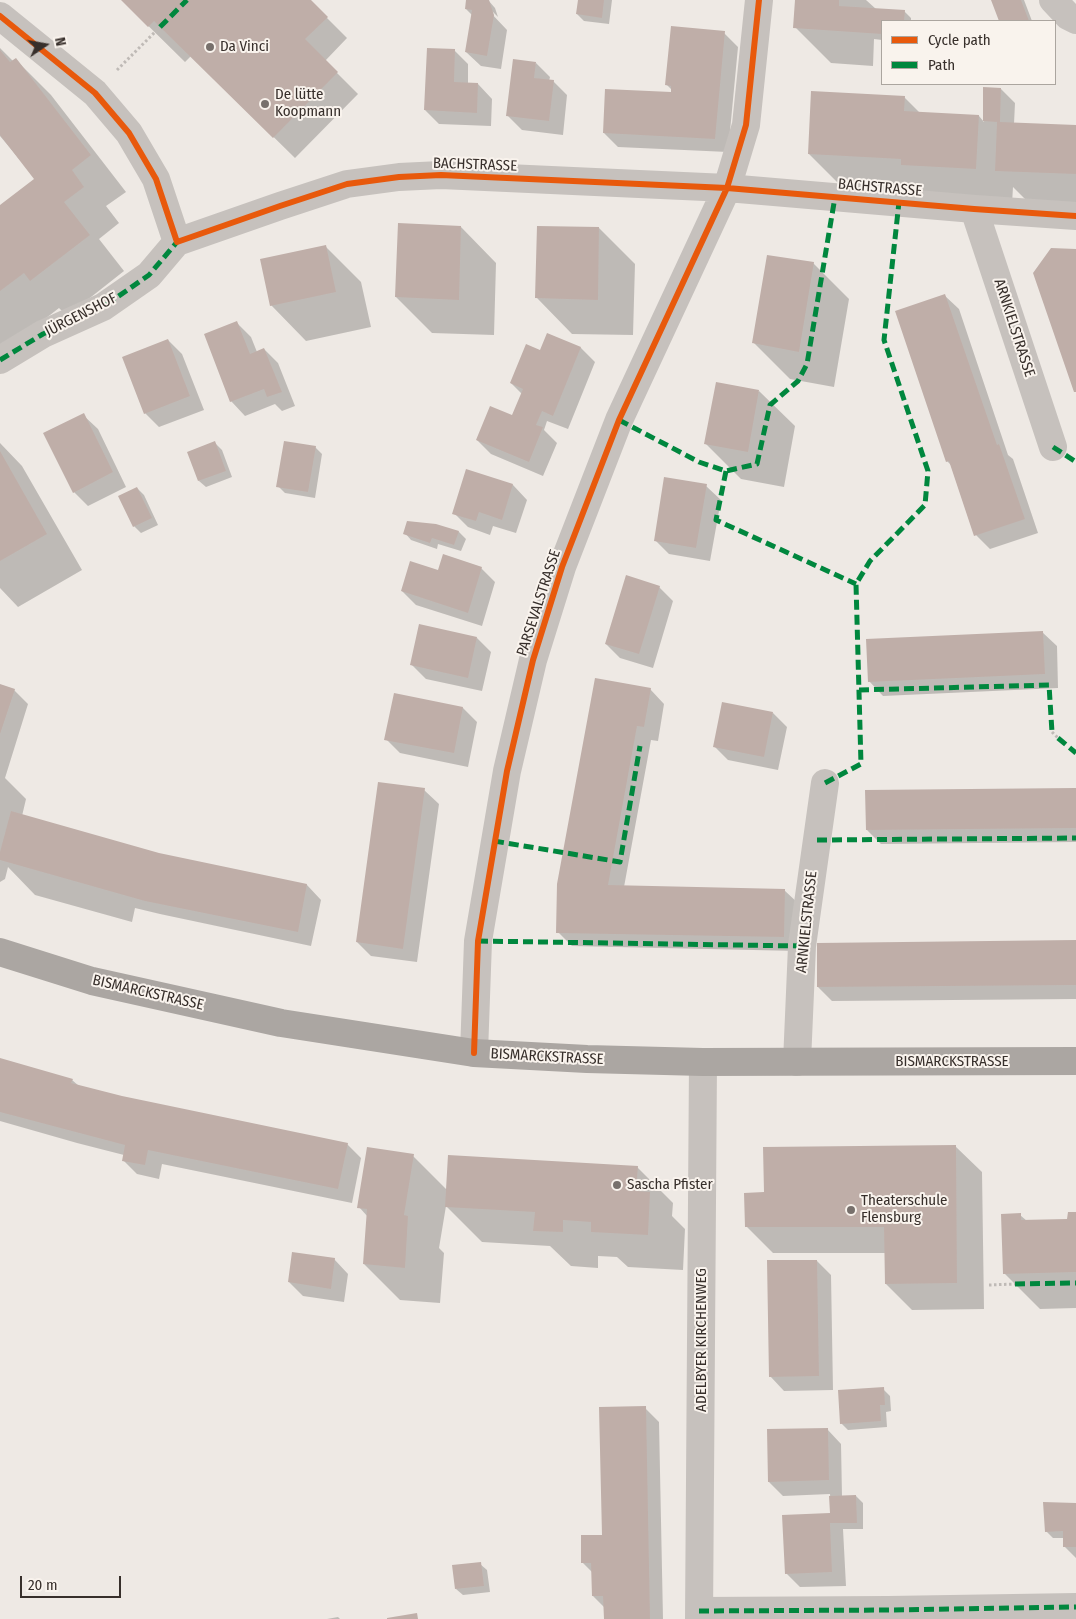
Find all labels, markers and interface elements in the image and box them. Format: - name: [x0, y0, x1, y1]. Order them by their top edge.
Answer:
- north arrow: [20, 20, 70, 70]
- legend: [881, 20, 1056, 85]
- text: Cycle path: [928, 31, 991, 49]
- text: N: [51, 36, 69, 48]
- place label: Da Vinci: [220, 38, 269, 56]
- marker: Da Vinci: [204, 41, 216, 53]
- text: Path: [928, 56, 955, 74]
- place label: De lütte Koopmann: [275, 86, 341, 121]
- marker: De lütte Koopmann: [259, 98, 271, 110]
- street label: BACHSTRASSE: [432, 155, 518, 175]
- street label: BACHSTRASSE: [837, 175, 923, 201]
- street label: ARNKIELSTRASSE: [990, 277, 1038, 379]
- street label: JÜRGENSHOF: [42, 289, 120, 341]
- street label: PARSEVALSTRASSE: [513, 547, 565, 659]
- street label: ARNKIELSTRASSE: [793, 870, 821, 974]
- street label: BISMARCKSTRASSE: [91, 971, 205, 1015]
- street label: BISMARCKSTRASSE: [490, 1045, 604, 1069]
- street label: BISMARCKSTRASSE: [895, 1053, 1009, 1071]
- place label: Sascha Pfister: [627, 1176, 713, 1194]
- marker: Sascha Pfister: [611, 1179, 623, 1191]
- place label: Theaterschule Flensburg: [861, 1192, 947, 1227]
- marker: Theaterschule Flensburg: [845, 1204, 857, 1216]
- street label: ADELBYER KIRCHENWEG: [693, 1268, 711, 1412]
- scale bar: [22, 1566, 124, 1598]
- text: 20 m: [28, 1576, 58, 1594]

